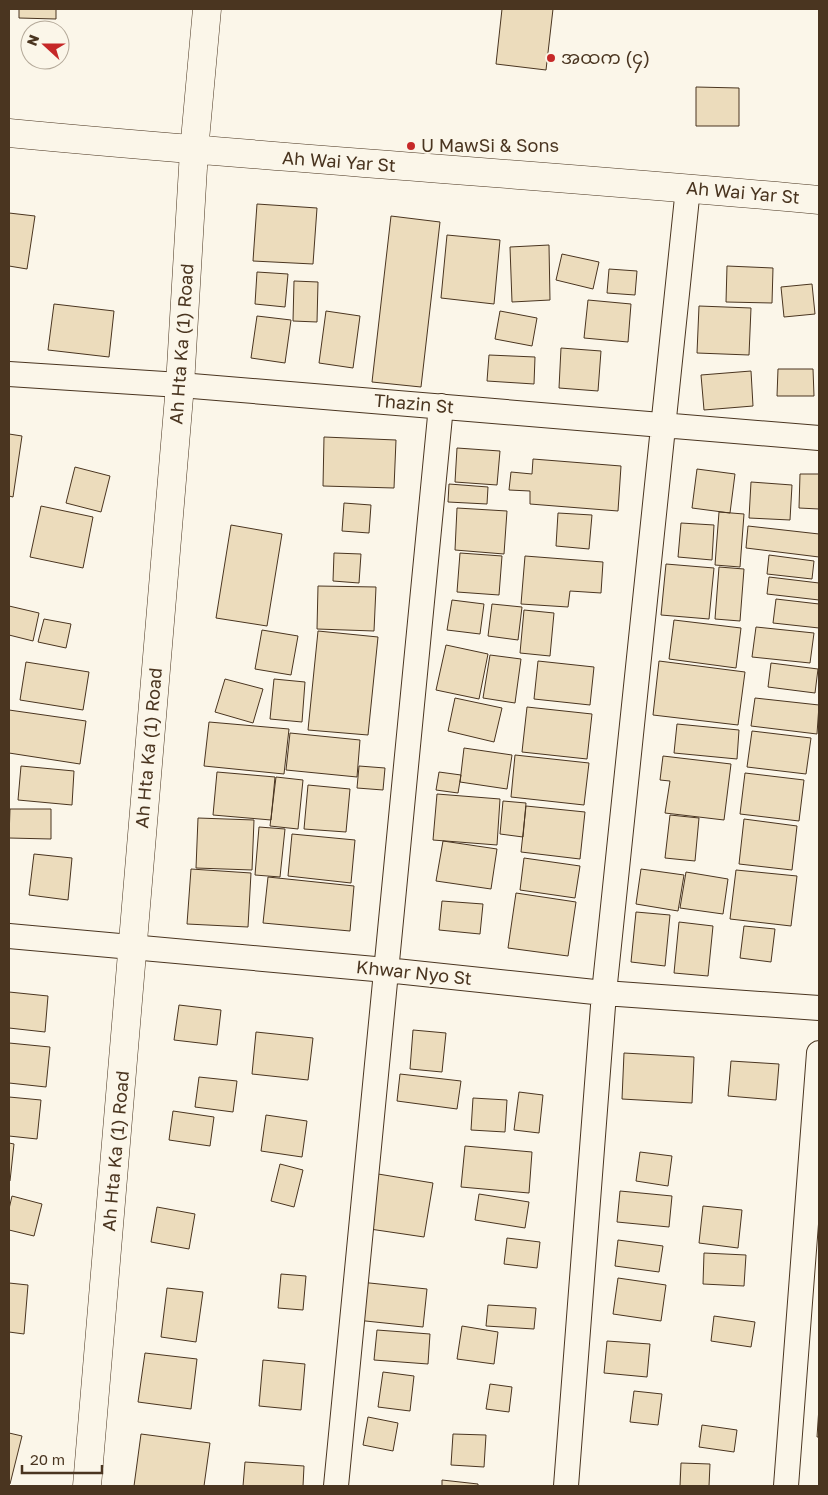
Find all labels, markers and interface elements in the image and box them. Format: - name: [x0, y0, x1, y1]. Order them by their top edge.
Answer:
- north arrow: [20, 20, 70, 70]
- text: N: [23, 32, 42, 48]
- place label: အထက (၄): [561, 46, 650, 73]
- marker: အထက (၄): [545, 52, 557, 64]
- place label: U MawSi & Sons: [421, 134, 559, 156]
- marker: U MawSi & Sons: [405, 140, 417, 152]
- street label: Ah Wai Yar St: [282, 146, 397, 176]
- street label: Ah Wai Yar St: [685, 176, 801, 208]
- street label: Ah Hta Ka (1) Road: [164, 263, 198, 425]
- street label: Thazin St: [373, 389, 455, 417]
- street label: Ah Hta Ka (1) Road: [130, 667, 166, 829]
- street label: Khwar Nyo St: [355, 955, 473, 989]
- street label: Ah Hta Ka (1) Road: [97, 1070, 133, 1232]
- scale bar: [22, 1442, 102, 1474]
- text: 20 m: [30, 1450, 65, 1468]

